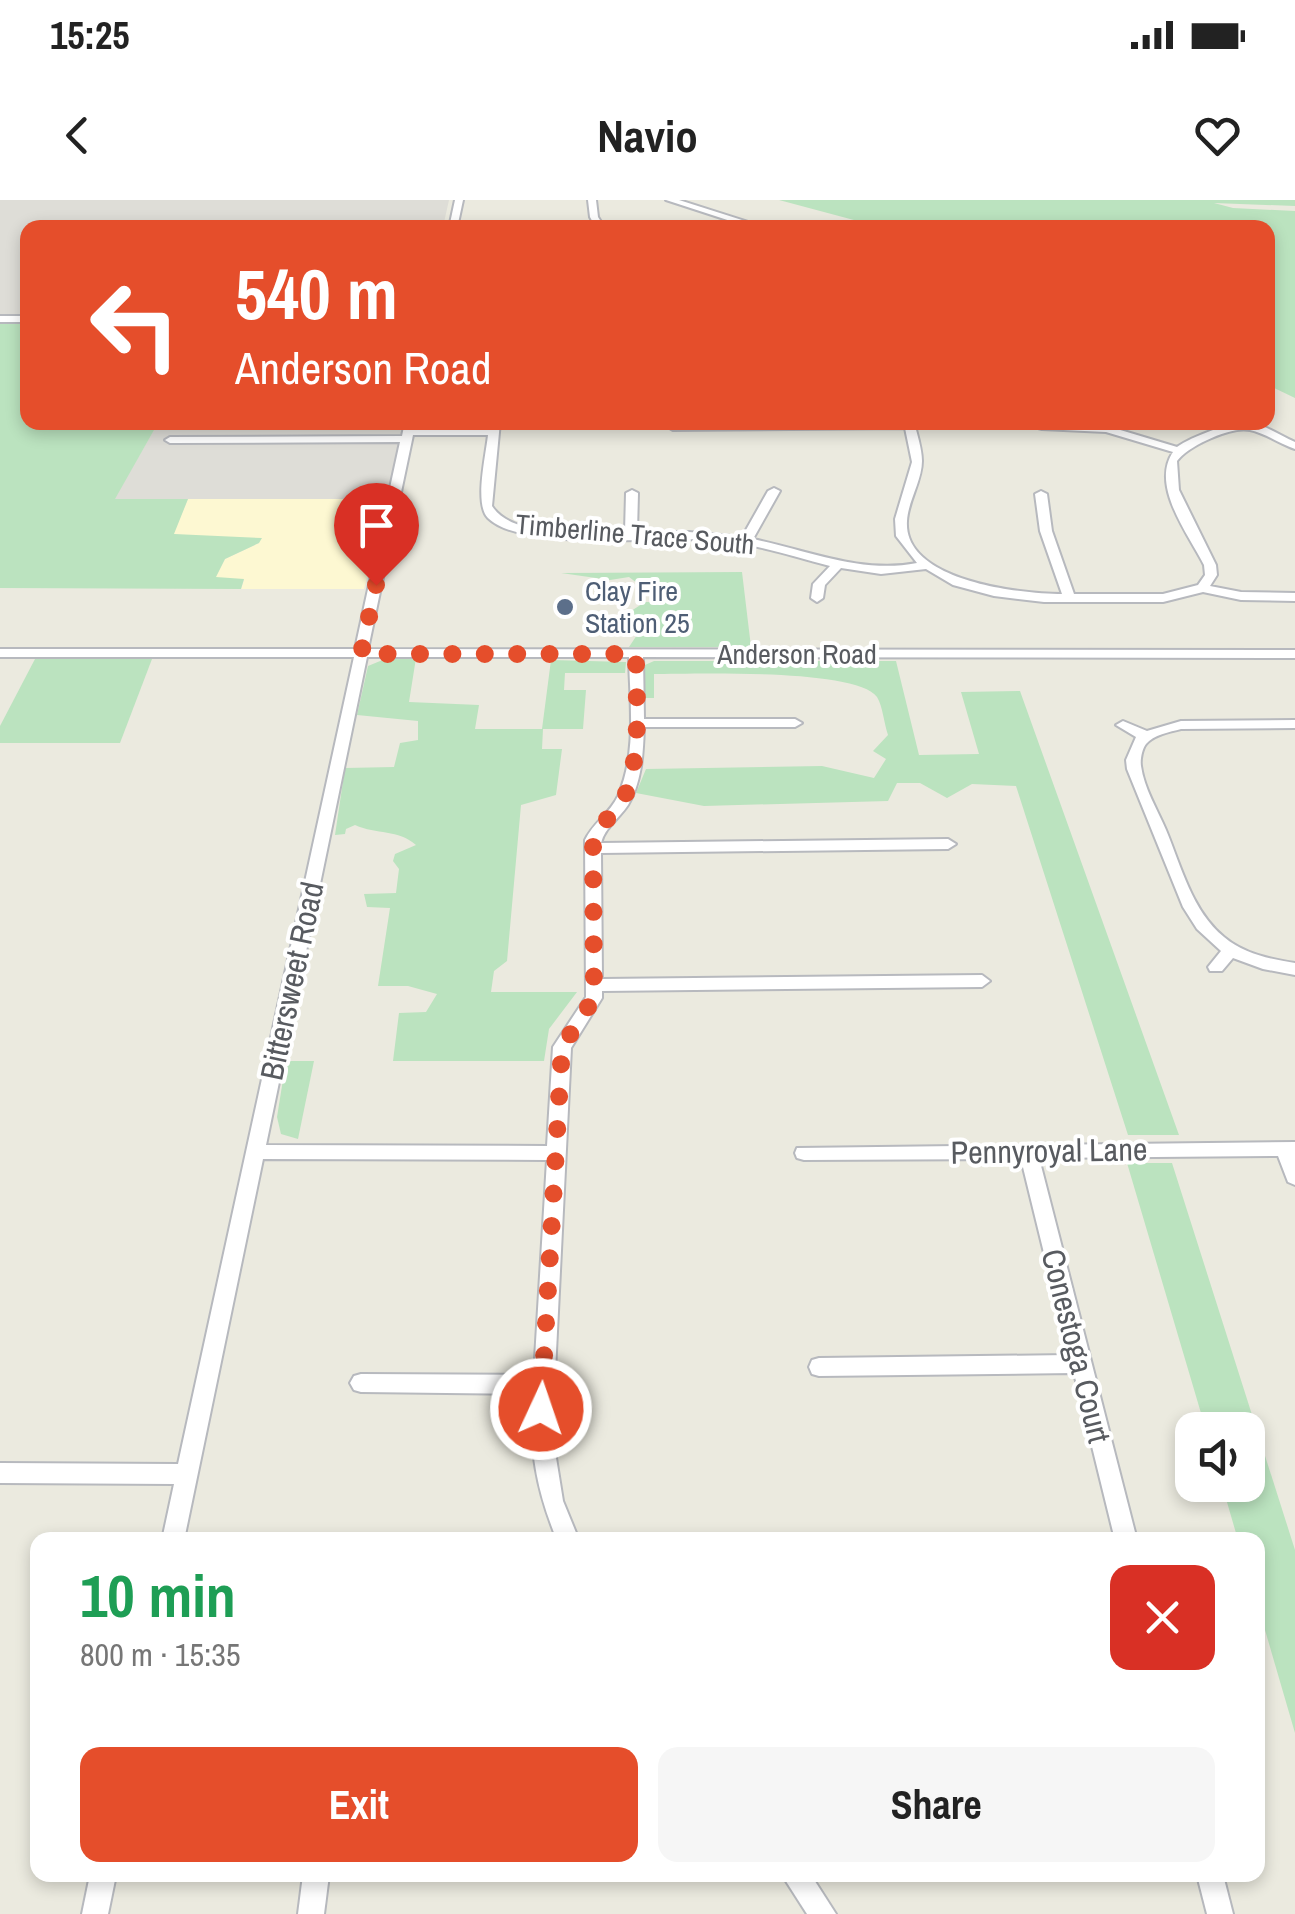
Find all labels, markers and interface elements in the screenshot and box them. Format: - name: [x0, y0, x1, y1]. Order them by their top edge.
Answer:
- text: 15:25: [50, 10, 130, 61]
- text: Navio: [597, 105, 698, 166]
- icon: back: [50, 108, 105, 163]
- icon: heart: [1190, 108, 1245, 163]
- text: 540 m: [235, 247, 398, 341]
- icon: left: [70, 260, 200, 390]
- text: Anderson Road: [235, 337, 491, 398]
- pin: [334, 483, 419, 586]
- icon: arrive: [349, 498, 404, 553]
- street label: Timberline Trace South: [514, 505, 756, 563]
- place label: Clay Fire Station 25: [585, 572, 690, 642]
- marker: Clay Fire Station 25: [554, 596, 576, 618]
- street label: Anderson Road: [716, 635, 877, 673]
- street label: Bittersweet Road: [250, 878, 333, 1084]
- street label: Pennyroyal Lane: [950, 1127, 1148, 1174]
- street label: Conestoga Court: [1032, 1244, 1121, 1447]
- position arrow: [489, 1357, 593, 1461]
- map controls: [1175, 1412, 1265, 1502]
- button: sound: [1175, 1412, 1265, 1502]
- text: 10 min: [80, 1555, 236, 1636]
- button: close: [1110, 1565, 1215, 1670]
- text: 800 m · 15:35: [80, 1633, 240, 1676]
- button: Exit: [80, 1747, 638, 1862]
- button: Share: [658, 1747, 1215, 1862]

